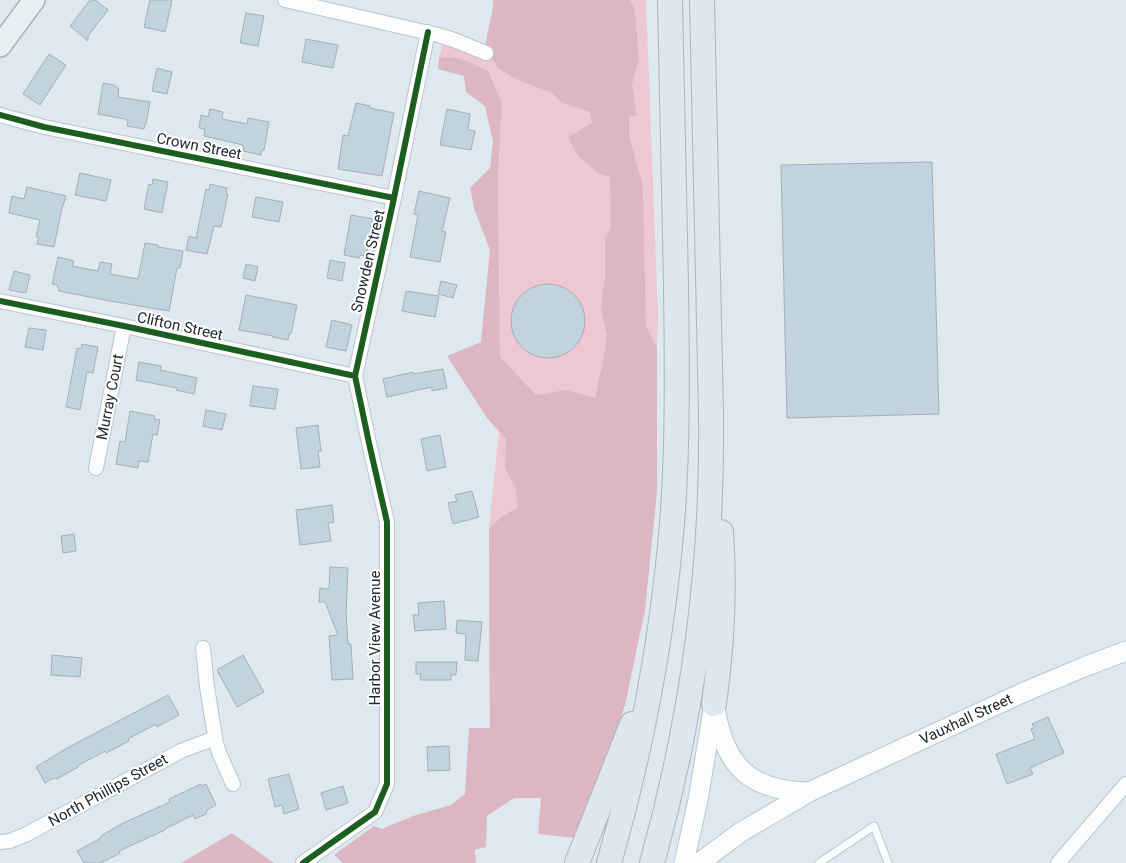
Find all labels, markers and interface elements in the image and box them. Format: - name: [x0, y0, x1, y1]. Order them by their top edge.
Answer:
- street label: Crown Street: [155, 129, 243, 163]
- street label: Snowden Street: [347, 208, 389, 314]
- street label: Clifton Street: [135, 308, 225, 344]
- street label: Murray Court: [93, 352, 127, 441]
- street label: Harbor View Avenue: [366, 570, 384, 705]
- street label: Vauxhall Street: [917, 690, 1015, 748]
- street label: North Phillips Street: [45, 750, 171, 830]

